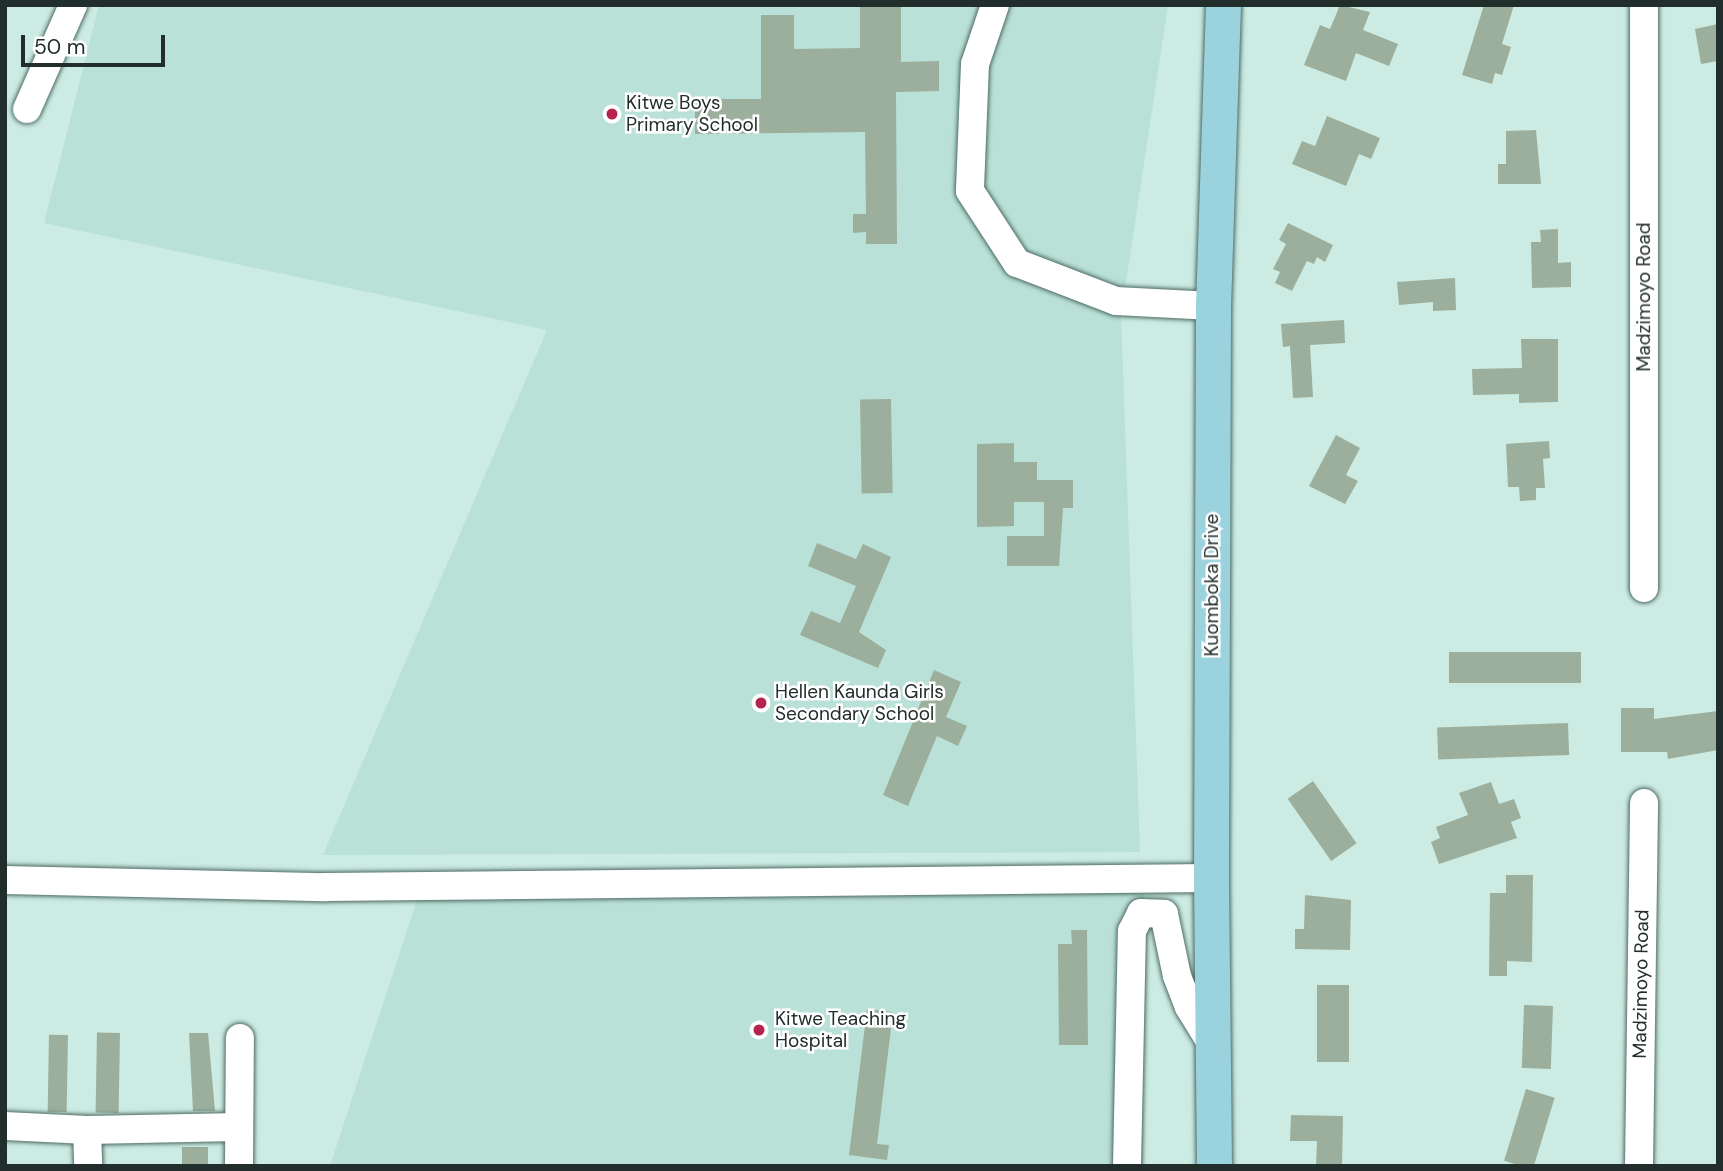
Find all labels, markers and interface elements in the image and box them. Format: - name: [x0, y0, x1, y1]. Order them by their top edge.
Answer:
- scale bar: [24, 21, 168, 65]
- text: 50 m: [34, 33, 85, 61]
- place label: Kitwe Boys Primary School: [626, 92, 758, 136]
- marker: Kitwe Boys Primary School: [604, 106, 620, 122]
- street label: Madzimoyo Road: [1633, 222, 1655, 372]
- street label: Kuomboka Drive: [1201, 514, 1223, 656]
- place label: Hellen Kaunda Girls Secondary School: [775, 681, 944, 725]
- marker: Hellen Kaunda Girls Secondary School: [753, 695, 769, 711]
- street label: Madzimoyo Road: [1628, 909, 1654, 1059]
- place label: Kitwe Teaching Hospital: [775, 1008, 906, 1052]
- marker: Kitwe Teaching Hospital: [749, 1020, 769, 1040]

